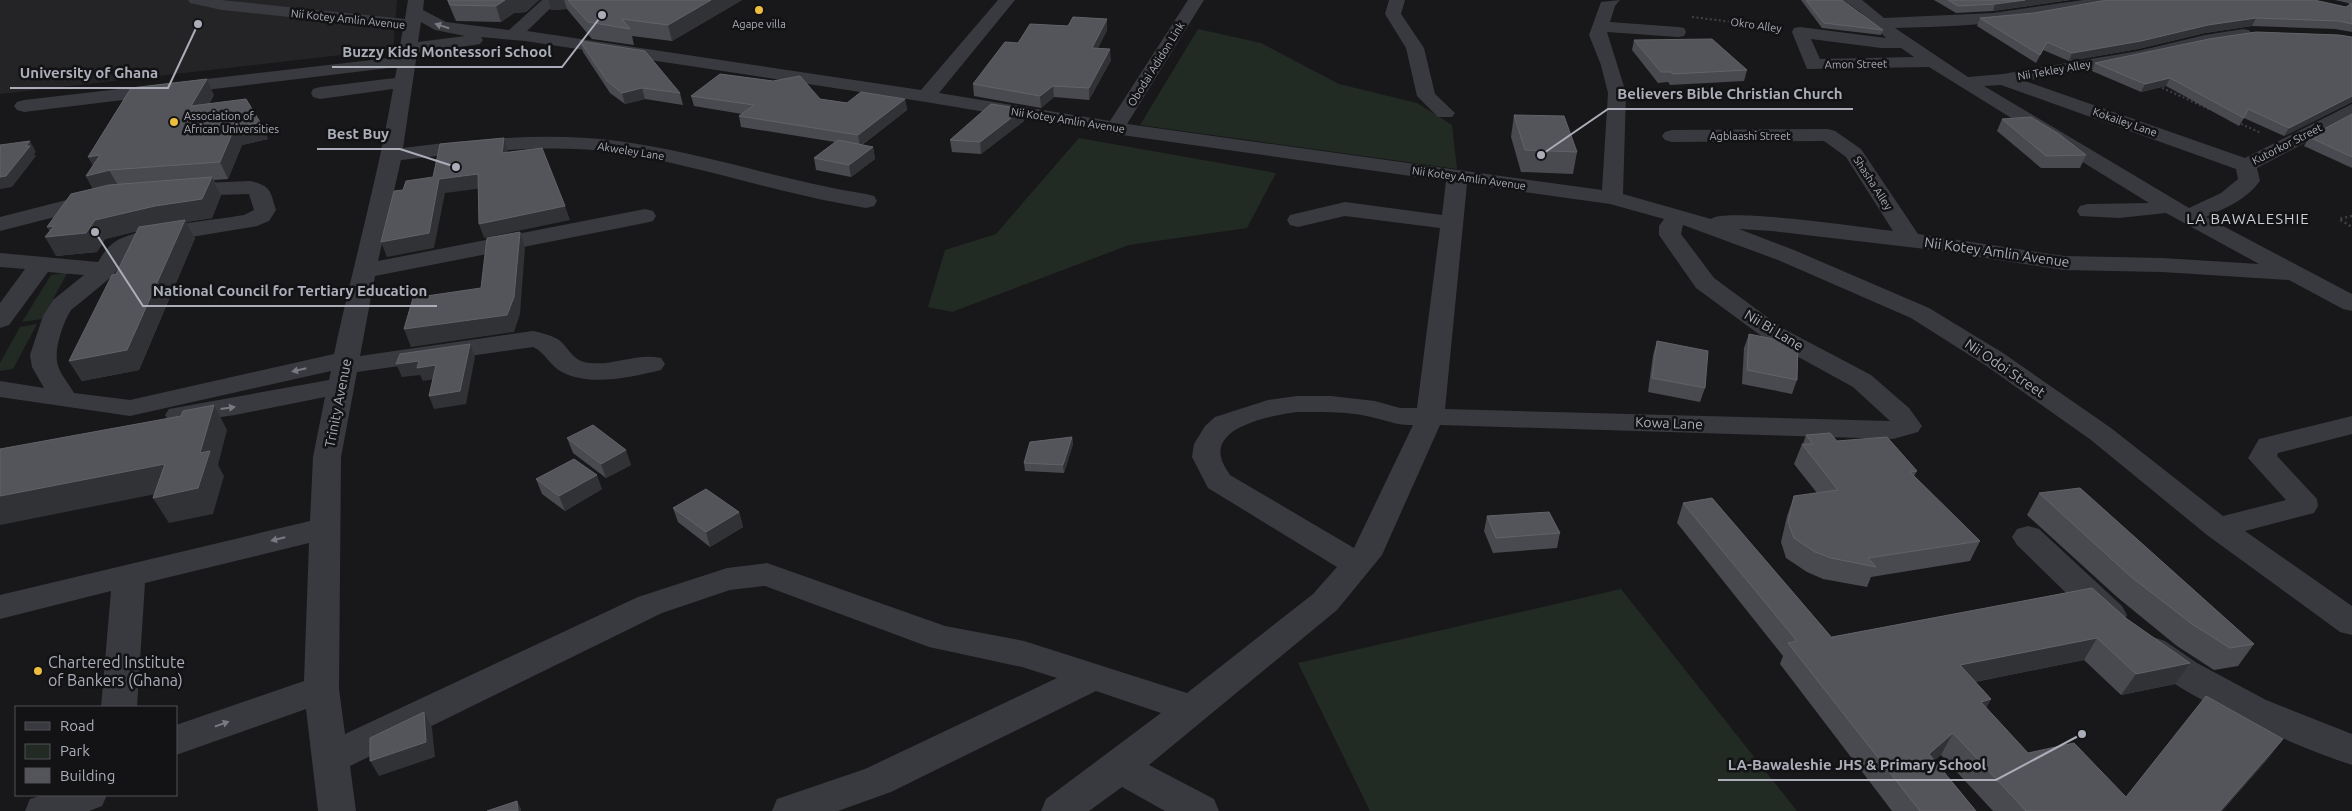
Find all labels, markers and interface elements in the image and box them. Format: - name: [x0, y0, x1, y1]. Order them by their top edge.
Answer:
- marker: Agape villa: [753, 4, 765, 16]
- street label: Nii Kotey Amlin Avenue: [290, 7, 406, 31]
- street label: Okro Alley: [1730, 15, 1783, 35]
- place label: Agape villa: [732, 18, 786, 30]
- street label: Obodai Adidon Link: [1125, 19, 1187, 108]
- one-way arrow: [435, 21, 450, 29]
- callout: Buzzy Kids Montessori School: [332, 37, 562, 67]
- text: Buzzy Kids Montessori School: [342, 43, 552, 60]
- street label: Amon Street: [1825, 57, 1888, 71]
- callout: University of Ghana: [10, 58, 168, 88]
- street label: Nii Tekley Alley: [2017, 58, 2092, 82]
- text: University of Ghana: [20, 64, 158, 81]
- callout: Believers Bible Christian Church: [1608, 79, 1853, 109]
- text: Believers Bible Christian Church: [1617, 85, 1843, 102]
- street label: Nii Kotey Amlin Avenue: [1010, 105, 1126, 135]
- street label: Kokailey Lane: [2091, 105, 2159, 139]
- place label: Association of African Universities: [184, 110, 279, 135]
- marker: Association of African Universities: [168, 116, 180, 128]
- callout: Best Buy: [317, 119, 400, 149]
- street label: Kutorkor Street: [2250, 121, 2325, 167]
- text: Best Buy: [327, 125, 389, 142]
- street label: Agblaashi Street: [1709, 130, 1791, 142]
- street label: Akweley Lane: [597, 140, 665, 162]
- street label: Shasha Alley: [1851, 154, 1895, 213]
- street label: Nii Kotey Amlin Avenue: [1411, 164, 1527, 192]
- district label: LA BAWALESHIE: [2186, 210, 2310, 227]
- street label: Nii Kotey Amlin Avenue: [1923, 234, 2071, 270]
- callout: National Council for Tertiary Education: [143, 276, 437, 306]
- text: National Council for Tertiary Education: [153, 282, 427, 299]
- street label: Nii Bi Lane: [1742, 306, 1806, 354]
- street label: Nii Odoi Street: [1962, 335, 2048, 401]
- street label: Trinity Avenue: [322, 357, 354, 449]
- one-way arrow: [292, 366, 307, 374]
- one-way arrow: [220, 404, 236, 412]
- street label: Kowa Lane: [1635, 414, 1703, 432]
- one-way arrow: [271, 535, 286, 543]
- place label: Chartered Institute of Bankers (Ghana): [48, 653, 185, 690]
- marker: Chartered Institute of Bankers (Ghana): [32, 665, 44, 677]
- legend: [15, 706, 178, 796]
- text: Road: [60, 717, 95, 734]
- one-way arrow: [215, 719, 230, 727]
- text: Park: [60, 742, 90, 759]
- callout: LA-Bawaleshie JHS & Primary School: [1718, 750, 1996, 780]
- text: LA-Bawaleshie JHS & Primary School: [1728, 756, 1987, 773]
- text: Building: [60, 767, 115, 784]

